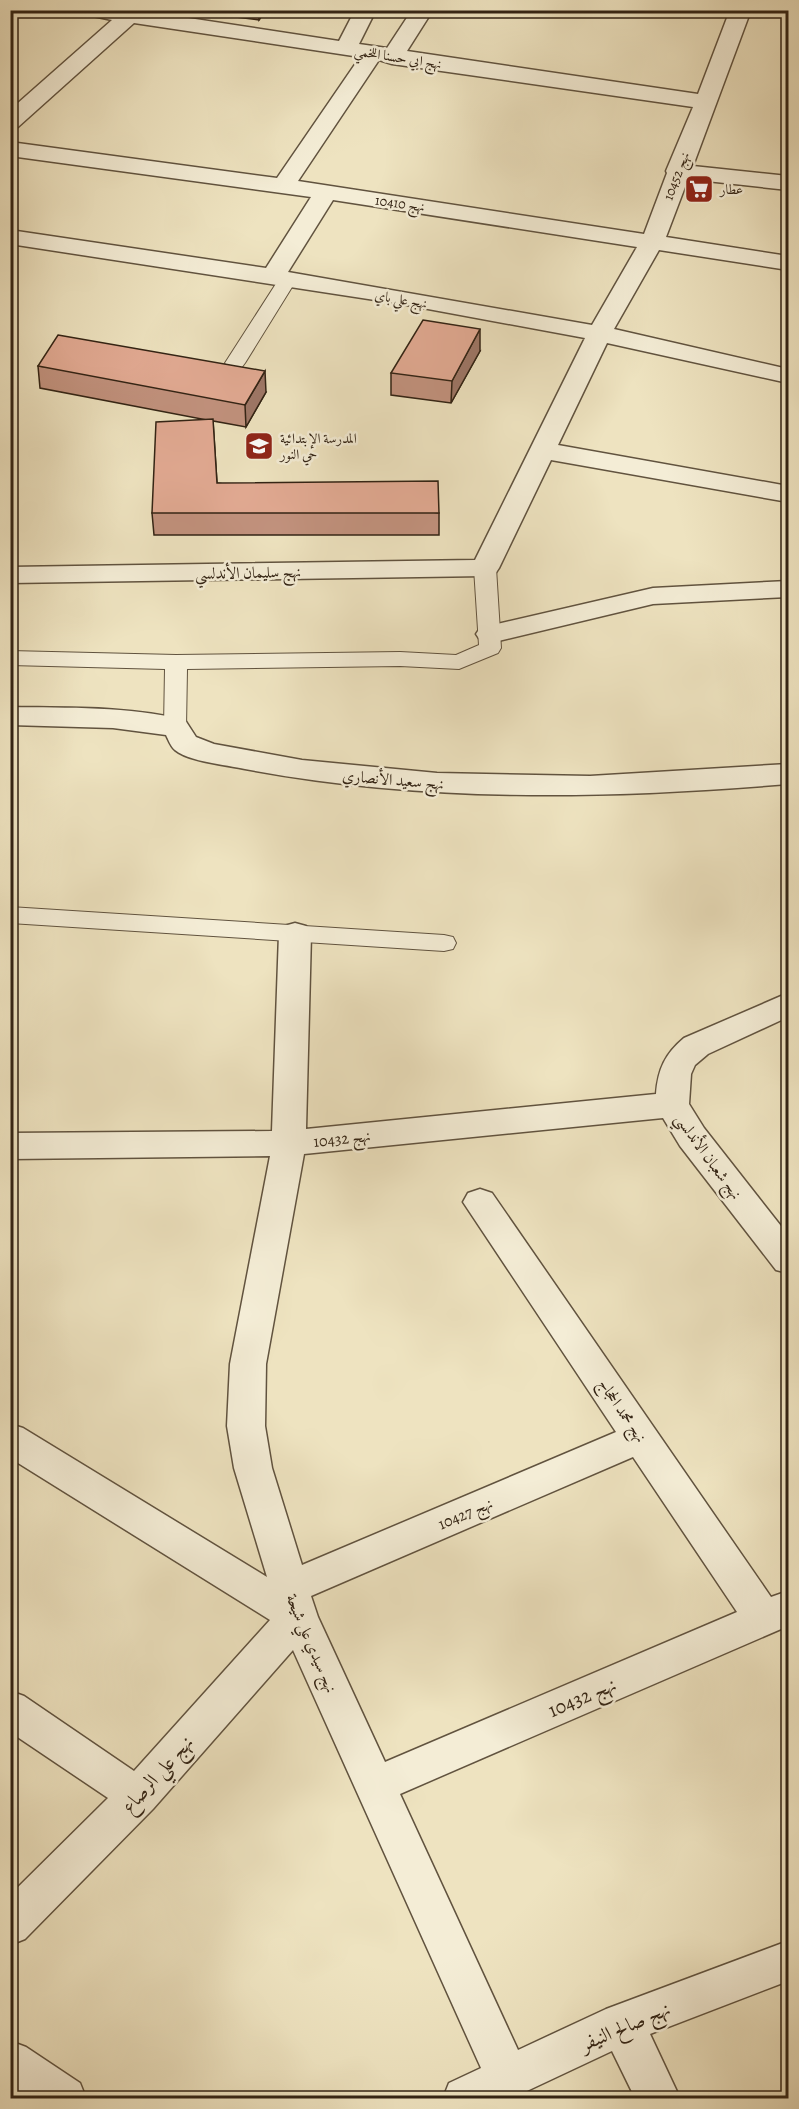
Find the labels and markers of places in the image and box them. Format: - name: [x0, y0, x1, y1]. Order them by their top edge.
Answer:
- supermarket icon: عطار: [683, 173, 715, 205]
- place label: عطار: [718, 180, 743, 199]
- place label: المدرسة الإبتدائية حي النور: [278, 429, 357, 466]
- school or university icon: المدرسة الإبتدائية حي النور: [243, 430, 275, 462]

